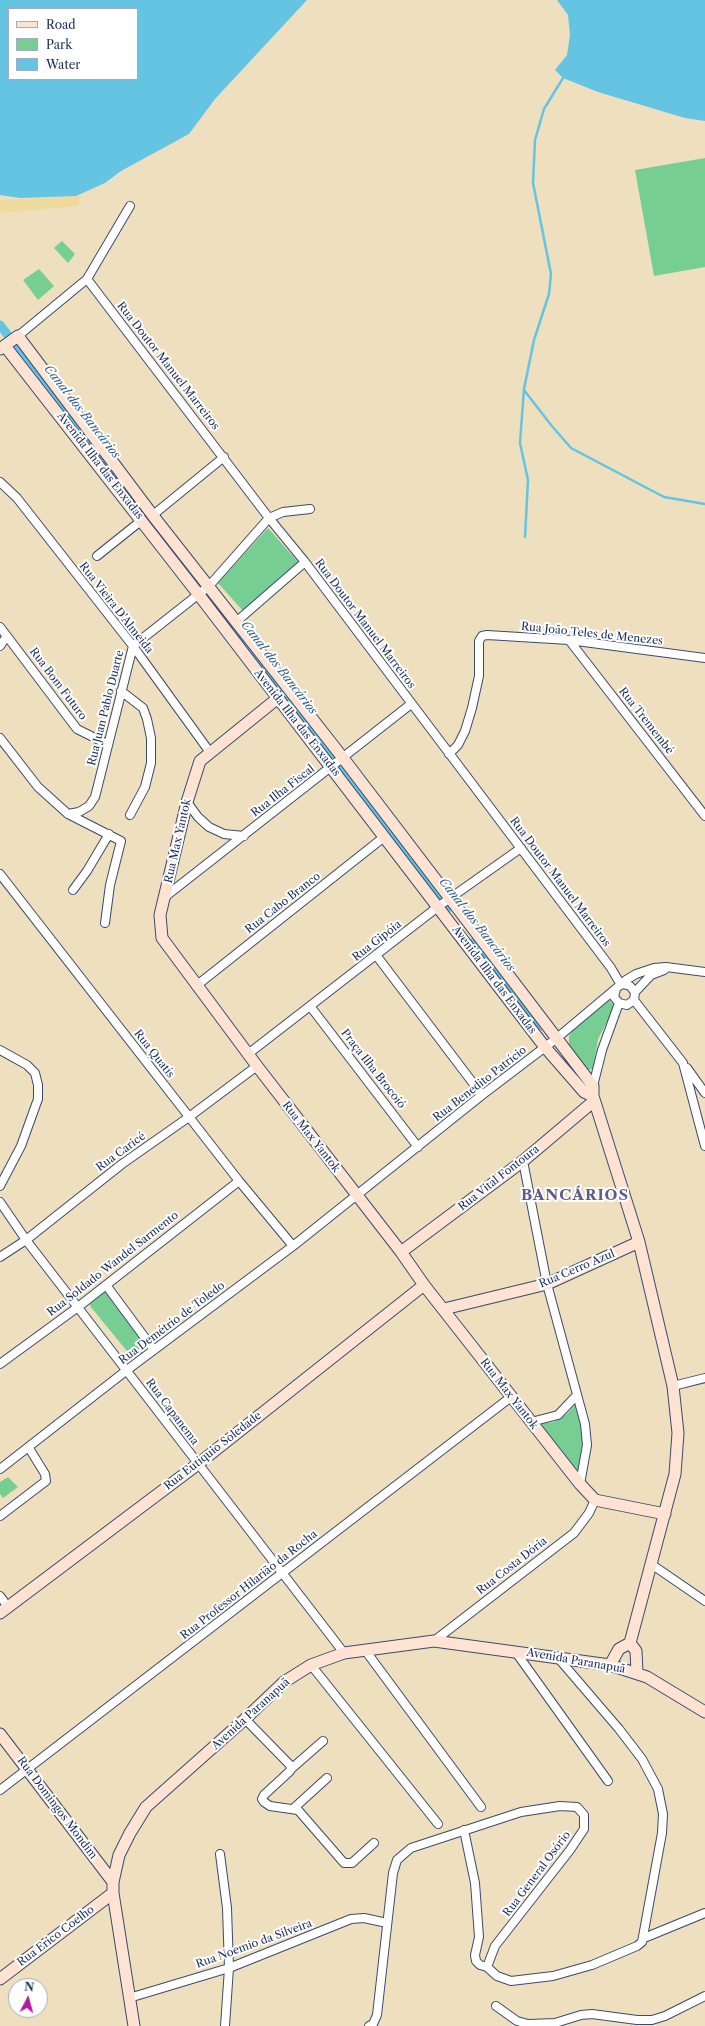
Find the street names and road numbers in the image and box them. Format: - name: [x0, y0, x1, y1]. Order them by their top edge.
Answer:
- street label: Rua Doutor Manuel Marreiros: [114, 299, 222, 433]
- street label: Avenida Ilha das Enxadas: [54, 410, 146, 522]
- street label: Rua Doutor Manuel Marreiros: [312, 557, 418, 691]
- street label: Rua Vieira D'Almeida: [76, 560, 156, 656]
- street label: Rua João Teles de Menezes: [520, 620, 664, 648]
- street label: Rua Bom Futuro: [27, 645, 89, 723]
- street label: Rua Juan Pablo Duarte: [85, 649, 127, 767]
- street label: Avenida Ilha das Enxadas: [251, 667, 343, 779]
- street label: Rua Tremembé: [616, 685, 676, 757]
- street label: Rua Ilha Fiscal: [249, 762, 317, 820]
- street label: Rua Max Yantok: [162, 798, 194, 884]
- street label: Rua Doutor Manuel Marreiros: [507, 815, 613, 949]
- street label: Rua Cabo Branco: [243, 870, 323, 936]
- street label: Rua Gipóia: [350, 918, 404, 964]
- street label: Avenida Ilha das Enxadas: [449, 923, 539, 1037]
- street label: Rua Quatís: [131, 1027, 177, 1081]
- street label: Praça Ilha Brocoió: [338, 1027, 408, 1111]
- street label: Rua Benedito Patrício: [431, 1043, 529, 1125]
- street label: Rua Max Yantok: [279, 1099, 343, 1175]
- street label: Rua Caricé: [94, 1130, 148, 1174]
- street label: Rua Vital Fontoura: [456, 1142, 542, 1214]
- street label: Rua Soldado Wandel Sarmento: [45, 1209, 181, 1319]
- street label: Rua Cerro Azul: [537, 1247, 617, 1291]
- street label: Rua Demétrio de Toledo: [116, 1279, 228, 1367]
- street label: Rua Max Yantok: [477, 1356, 541, 1432]
- street label: Rua Capanema: [143, 1376, 201, 1448]
- street label: Rua Eutíquio Soledade: [162, 1409, 264, 1493]
- street label: Rua Professor Hilarião da Rocha: [178, 1528, 320, 1642]
- street label: Rua Costa Dória: [474, 1534, 550, 1598]
- street label: Avenida Paranapuã: [525, 1646, 627, 1676]
- street label: Avenida Paranapuã: [209, 1676, 293, 1752]
- street label: Rua Domingos Mondim: [14, 1754, 100, 1862]
- street label: Rua General Osório: [501, 1829, 573, 1919]
- street label: Rua Erico Coelho: [15, 1903, 97, 1969]
- street label: Rua Noemio da Silveira: [194, 1917, 314, 1971]

